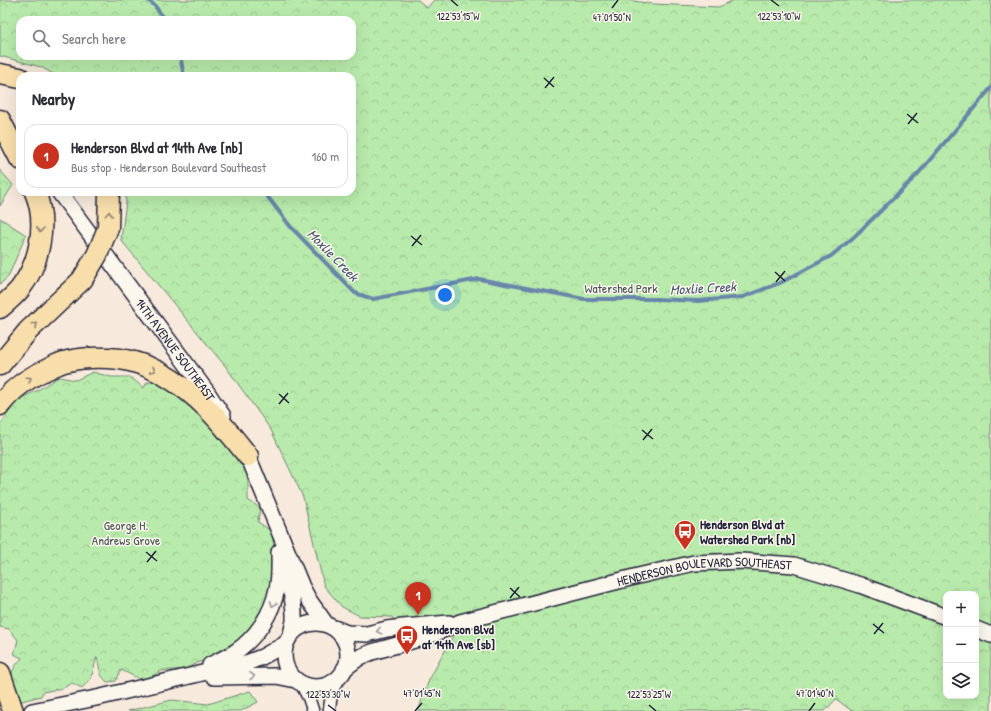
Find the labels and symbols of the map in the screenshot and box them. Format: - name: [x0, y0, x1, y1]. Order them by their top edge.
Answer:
- text: 122°53'15"W: [437, 10, 480, 23]
- text: 122°53'10"W: [758, 10, 801, 23]
- text: 47°01'50"N: [593, 11, 631, 24]
- one-way arrow: [104, 211, 113, 217]
- water label: Moxlie Creek: [304, 224, 364, 286]
- one-way arrow: [36, 227, 45, 233]
- water label: Moxlie Creek: [670, 276, 738, 299]
- park label: Watershed Park: [584, 279, 658, 297]
- your location: [435, 285, 455, 305]
- street label: 14TH AVENUE SOUTHEAST: [132, 294, 220, 405]
- one-way arrow: [30, 322, 38, 330]
- one-way arrow: [148, 365, 156, 373]
- one-way arrow: [25, 376, 32, 384]
- place label: Henderson Blvd at Watershed Park [nb]: [700, 515, 795, 548]
- park label: George H. Andrews Grove: [92, 516, 160, 549]
- bus stop icon: Henderson Blvd at Watershed Park [nb]: [672, 518, 698, 551]
- street label: HENDERSON BOULEVARD SOUTHEAST: [615, 552, 793, 590]
- pin: 1: [405, 582, 431, 615]
- one-way arrow: [269, 600, 277, 607]
- place label: Henderson Blvd at 14th Ave [sb]: [422, 620, 495, 653]
- bus stop icon: Henderson Blvd at 14th Ave [sb]: [394, 623, 420, 656]
- one-way arrow: [376, 627, 383, 635]
- one-way arrow: [249, 672, 255, 680]
- text: 47°01'45"N: [403, 687, 441, 700]
- text: 47°01'40"N: [796, 687, 834, 700]
- text: 122°53'30"W: [306, 688, 351, 701]
- text: 122°53'25"W: [627, 688, 672, 701]

